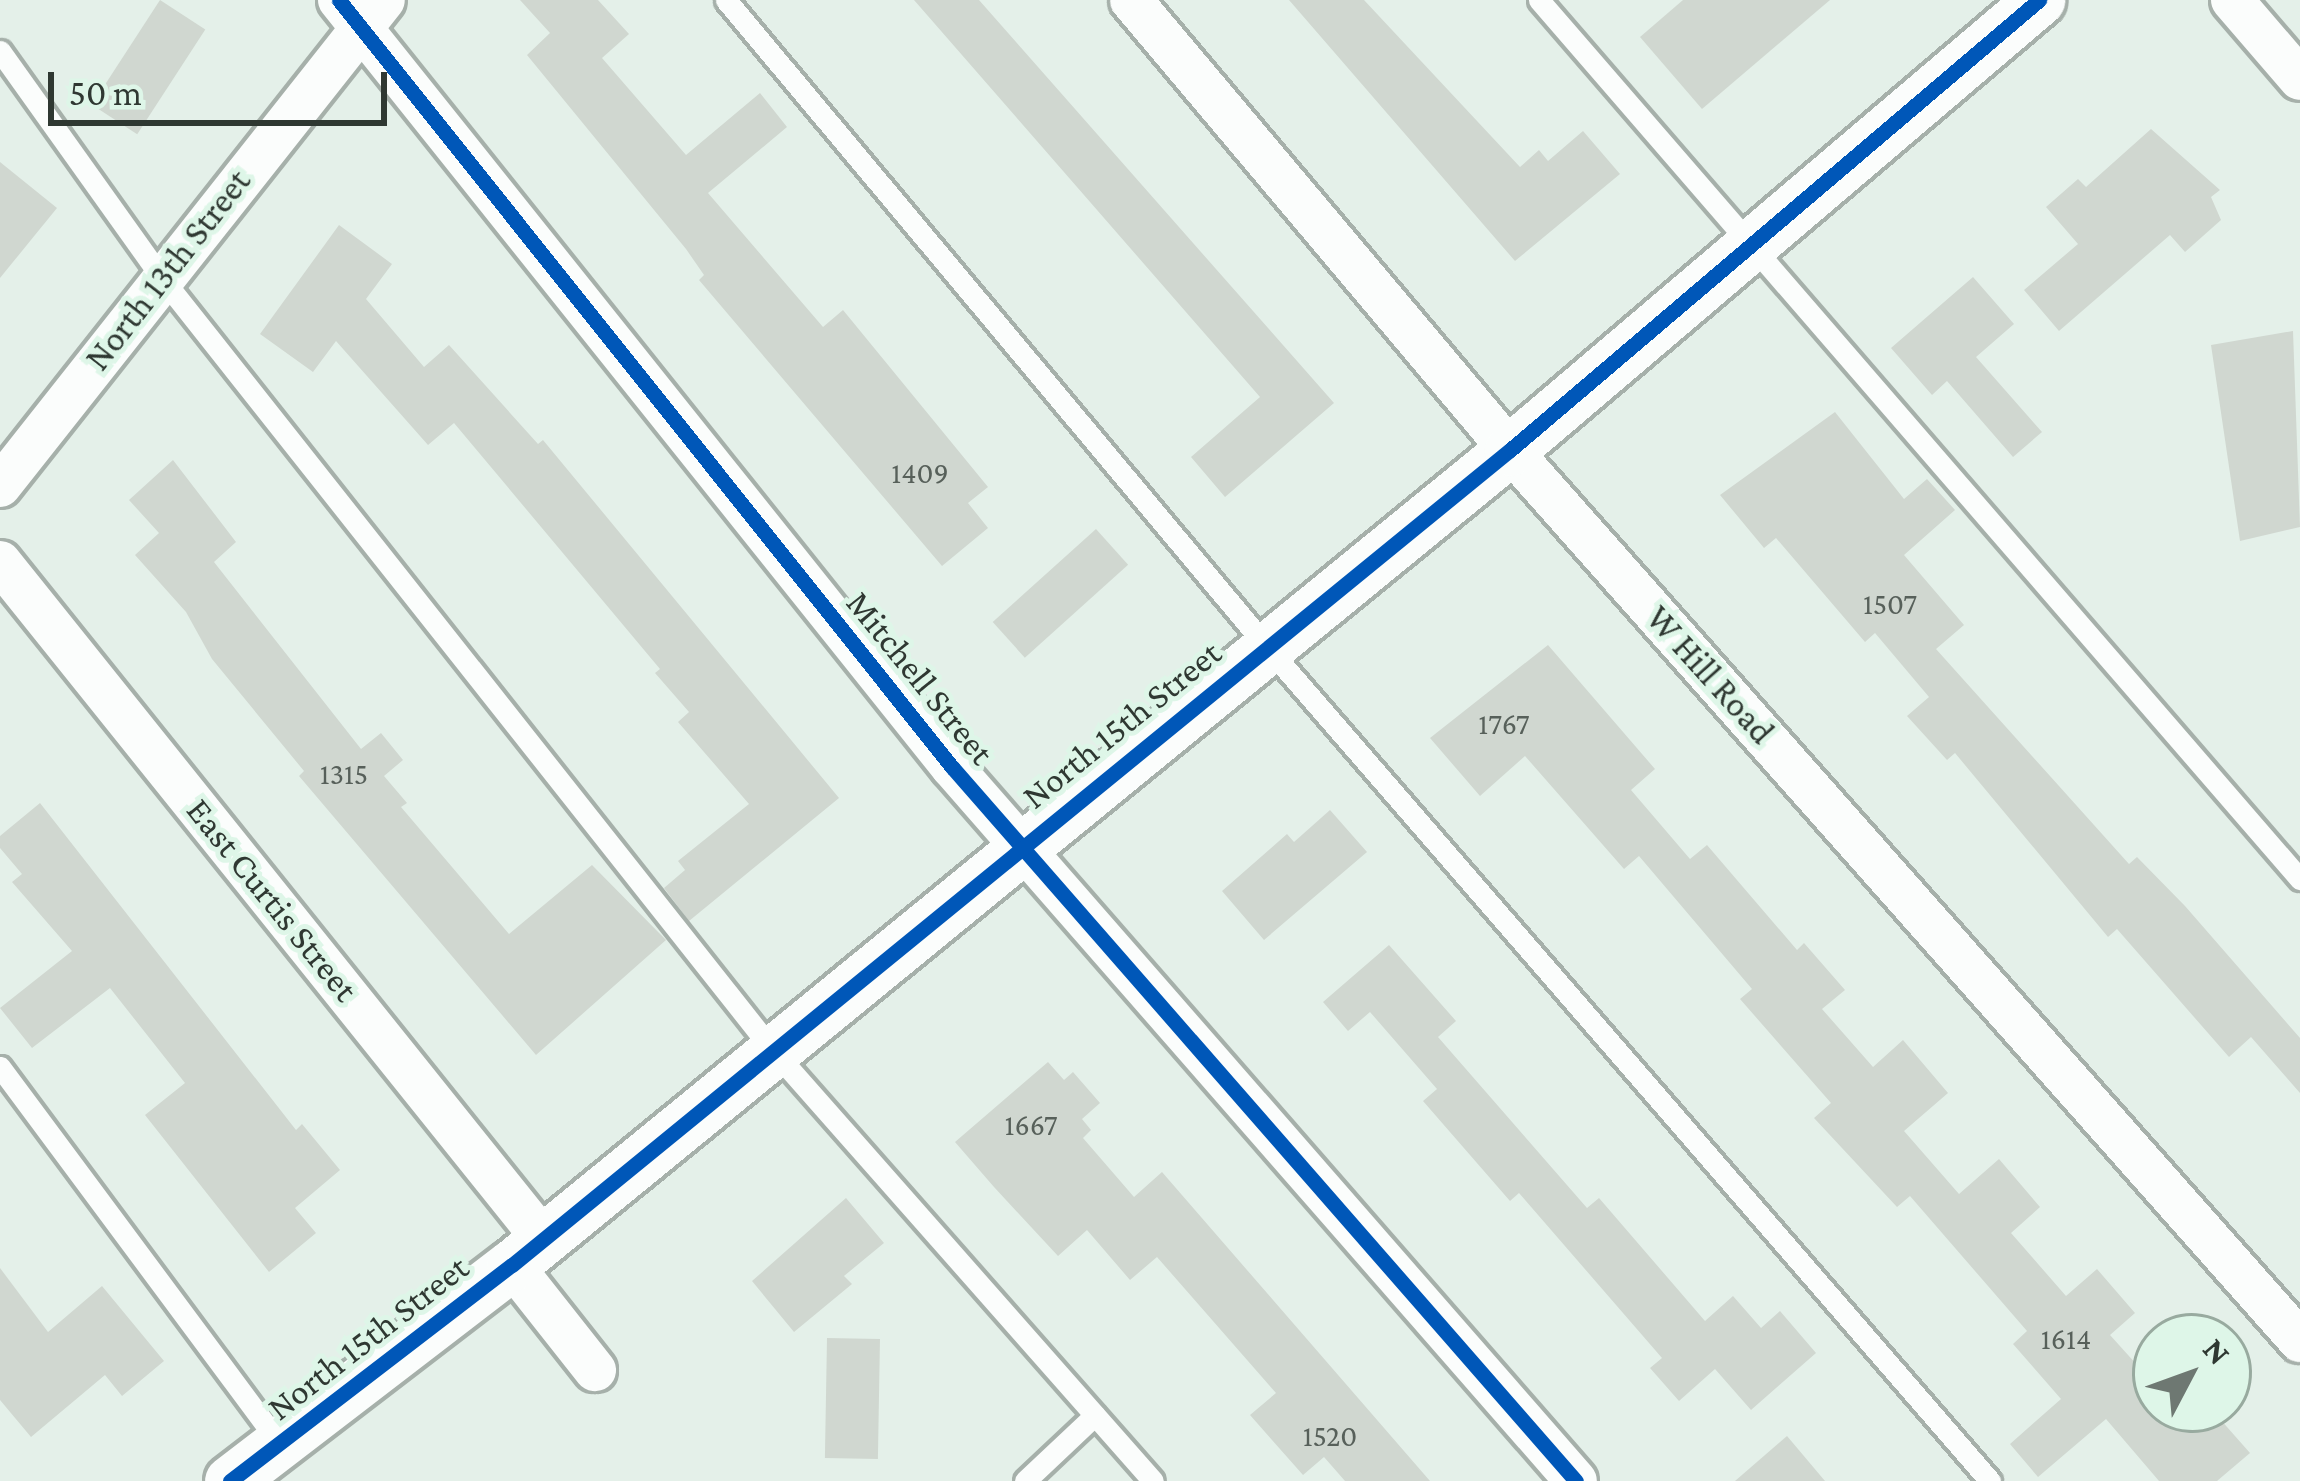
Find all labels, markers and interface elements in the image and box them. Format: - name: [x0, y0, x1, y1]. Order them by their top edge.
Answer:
- scale bar: [54, 48, 393, 122]
- text: 50 m: [69, 73, 142, 113]
- street label: North 13th Street: [76, 161, 260, 379]
- house number: 1409: [891, 455, 949, 491]
- street label: Mitchell Street: [837, 582, 1003, 774]
- house number: 1507: [1863, 586, 1917, 622]
- street label: W Hill Road: [1637, 597, 1783, 753]
- street label: North 15th Street: [1014, 632, 1230, 818]
- house number: 1767: [1478, 706, 1530, 742]
- house number: 1315: [320, 756, 368, 792]
- street label: East Curtis Street: [177, 790, 367, 1010]
- house number: 1667: [1004, 1107, 1058, 1143]
- street label: North 15th Street: [259, 1246, 477, 1430]
- north arrow: [2132, 1313, 2252, 1433]
- house number: 1614: [2041, 1321, 2091, 1357]
- text: N: [2196, 1330, 2239, 1372]
- house number: 1520: [1303, 1418, 1357, 1454]

